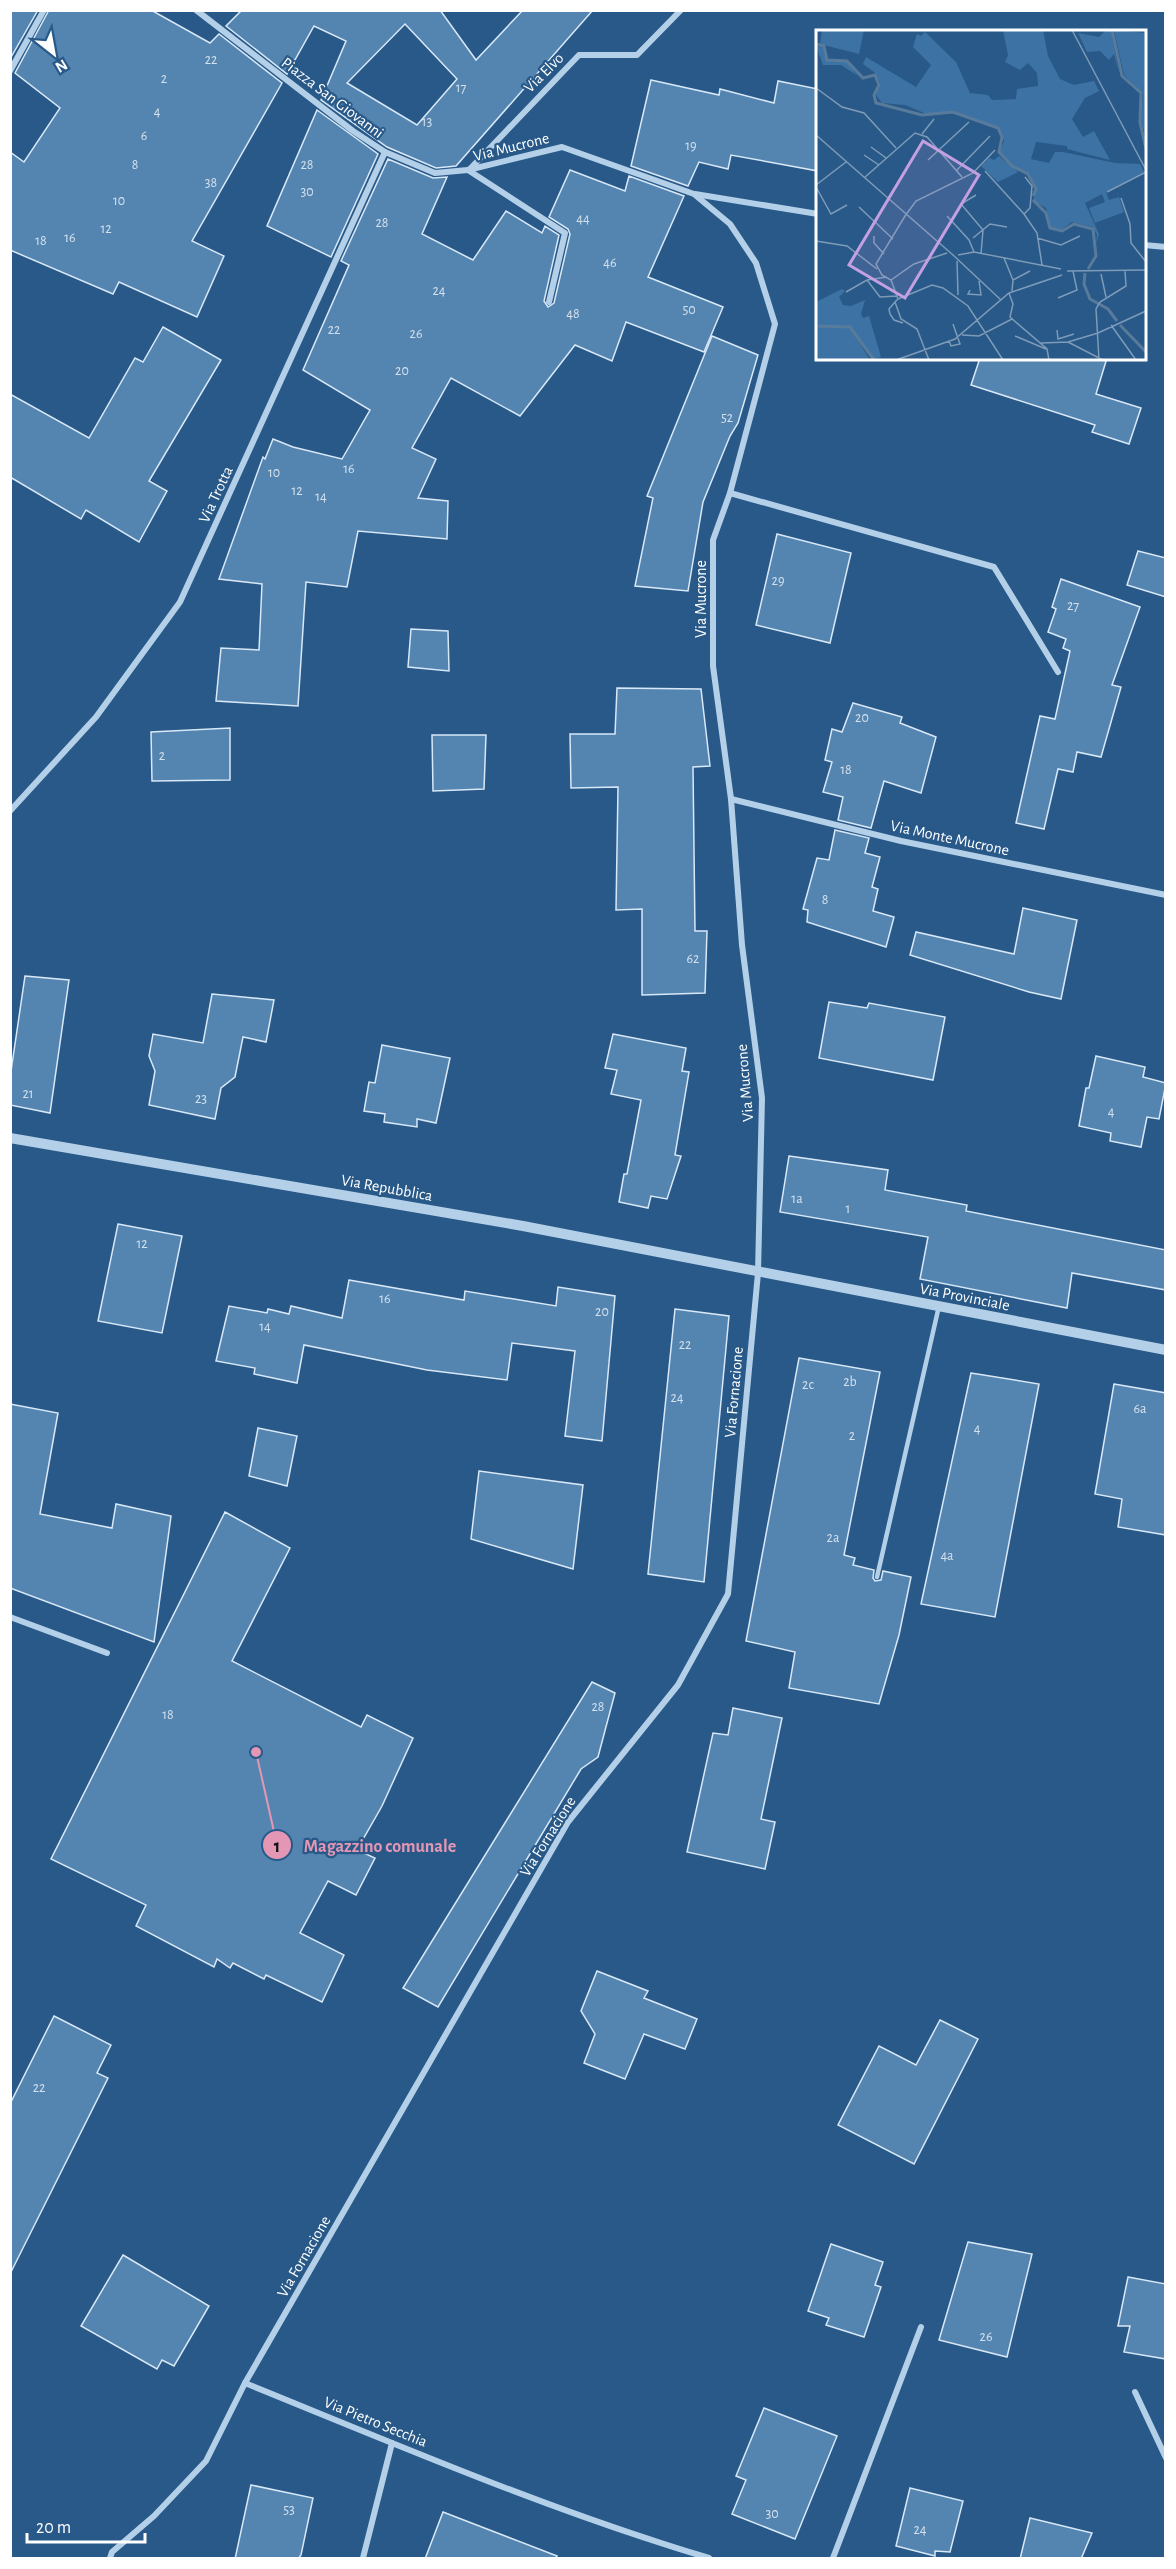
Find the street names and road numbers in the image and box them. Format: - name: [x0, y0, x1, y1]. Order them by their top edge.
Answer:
- street label: Via Elvo: [521, 50, 567, 96]
- street label: Piazza San Giovanni: [278, 54, 386, 141]
- street label: Via Mucrone: [472, 130, 551, 164]
- street label: Via Trotta: [196, 464, 236, 525]
- street label: Via Mucrone: [693, 560, 709, 638]
- street label: Via Monte Mucrone: [889, 818, 1011, 858]
- street label: Via Mucrone: [734, 1043, 756, 1122]
- street label: Via Repubblica: [340, 1172, 434, 1204]
- street label: Via Provinciale: [918, 1280, 1011, 1314]
- street label: Via Fornacione: [722, 1346, 746, 1438]
- street label: Via Fornacione: [517, 1794, 579, 1879]
- street label: Via Fornacione: [274, 2213, 334, 2300]
- street label: Via Pietro Secchia: [322, 2394, 430, 2450]

